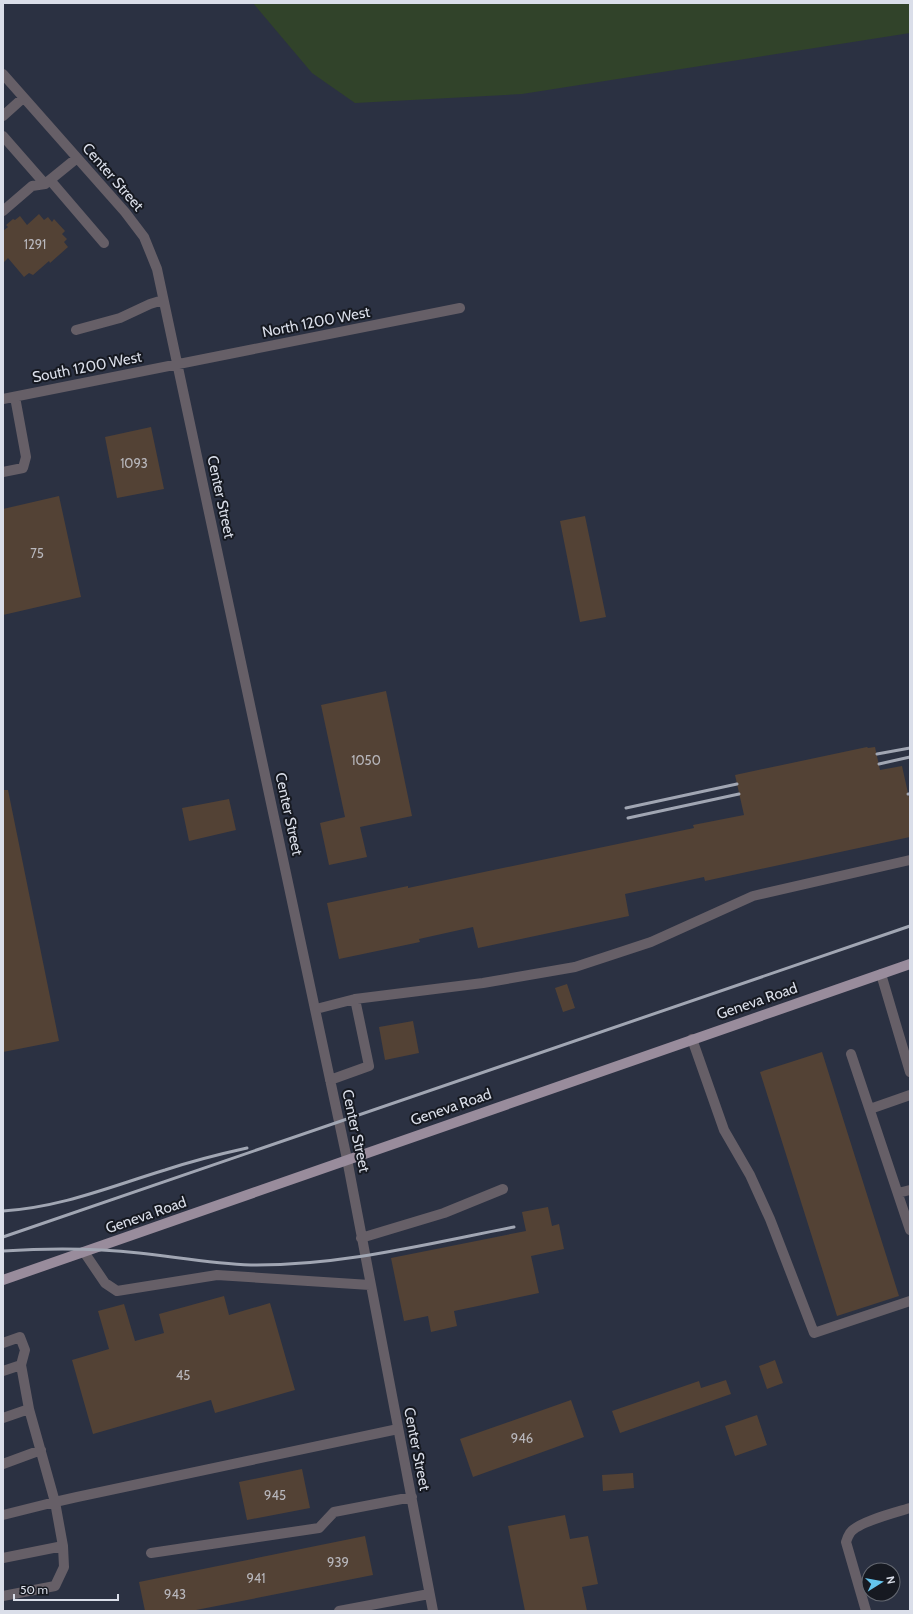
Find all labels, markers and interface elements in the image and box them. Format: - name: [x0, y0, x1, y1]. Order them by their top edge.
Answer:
- street label: Center Street: [79, 139, 147, 215]
- house number: 1291: [24, 236, 46, 252]
- street label: North 1200 West: [261, 303, 371, 341]
- street label: South 1200 West: [31, 348, 143, 386]
- street label: Center Street: [203, 454, 239, 540]
- house number: 1093: [120, 455, 148, 471]
- house number: 75: [30, 545, 44, 561]
- house number: 1050: [351, 752, 381, 768]
- street label: Center Street: [271, 771, 307, 857]
- street label: Geneva Road: [714, 979, 800, 1023]
- street label: Geneva Road: [408, 1085, 494, 1129]
- street label: Center Street: [338, 1088, 374, 1174]
- street label: Geneva Road: [103, 1193, 189, 1237]
- house number: 45: [176, 1367, 190, 1383]
- street label: Center Street: [400, 1406, 434, 1492]
- house number: 946: [511, 1430, 533, 1446]
- house number: 945: [264, 1487, 286, 1503]
- house number: 939: [327, 1554, 349, 1570]
- north arrow: [861, 1562, 901, 1602]
- house number: 941: [246, 1570, 266, 1586]
- text: N: [883, 1575, 898, 1585]
- scale bar: [14, 1576, 118, 1602]
- text: 50 m: [20, 1582, 48, 1597]
- house number: 943: [164, 1586, 186, 1602]

